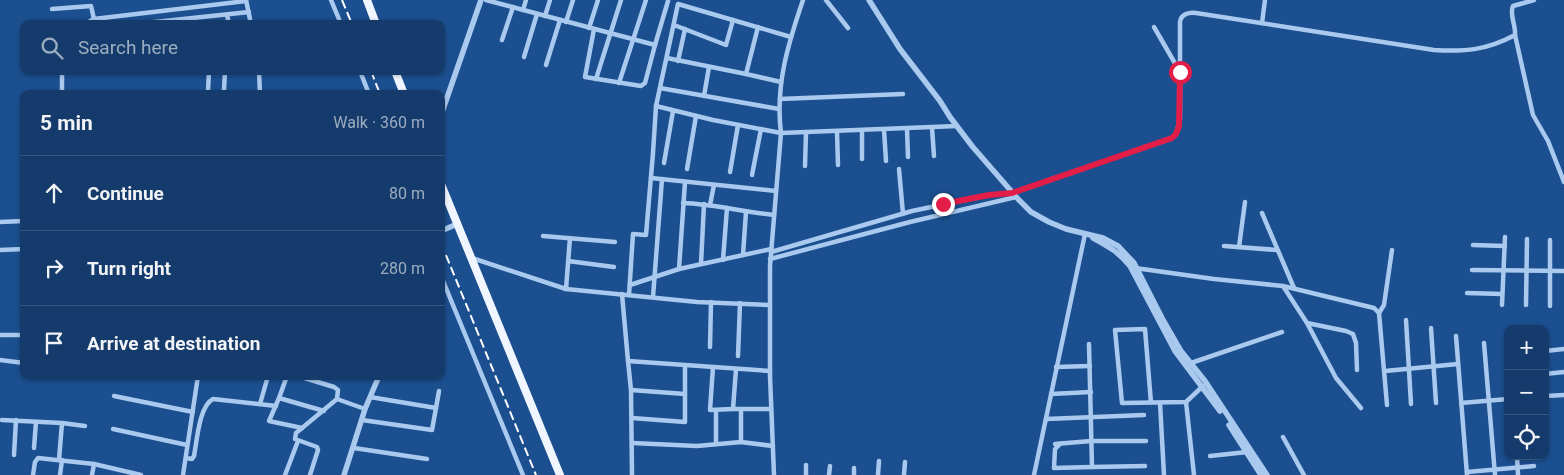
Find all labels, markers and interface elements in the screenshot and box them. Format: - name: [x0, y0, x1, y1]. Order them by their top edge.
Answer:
- search box: [20, 20, 445, 75]
- icon: search: [38, 34, 66, 62]
- text: Search here: [78, 36, 178, 59]
- route start: [1169, 61, 1192, 84]
- text: 5 min: [40, 111, 93, 135]
- text: Walk · 360 m: [333, 113, 425, 132]
- icon: ahead: [40, 179, 68, 207]
- text: Continue: [87, 182, 164, 205]
- text: 80 m: [389, 184, 425, 203]
- route end: [932, 193, 955, 216]
- icon: right: [40, 254, 68, 282]
- text: Turn right: [87, 257, 171, 280]
- text: 280 m: [380, 259, 425, 278]
- map controls: [1504, 325, 1549, 460]
- button: +: [1504, 325, 1549, 370]
- icon: arrive: [40, 329, 68, 357]
- text: Arrive at destination: [87, 332, 260, 355]
- button: −: [1504, 370, 1549, 415]
- button: locate: [1504, 415, 1549, 460]

